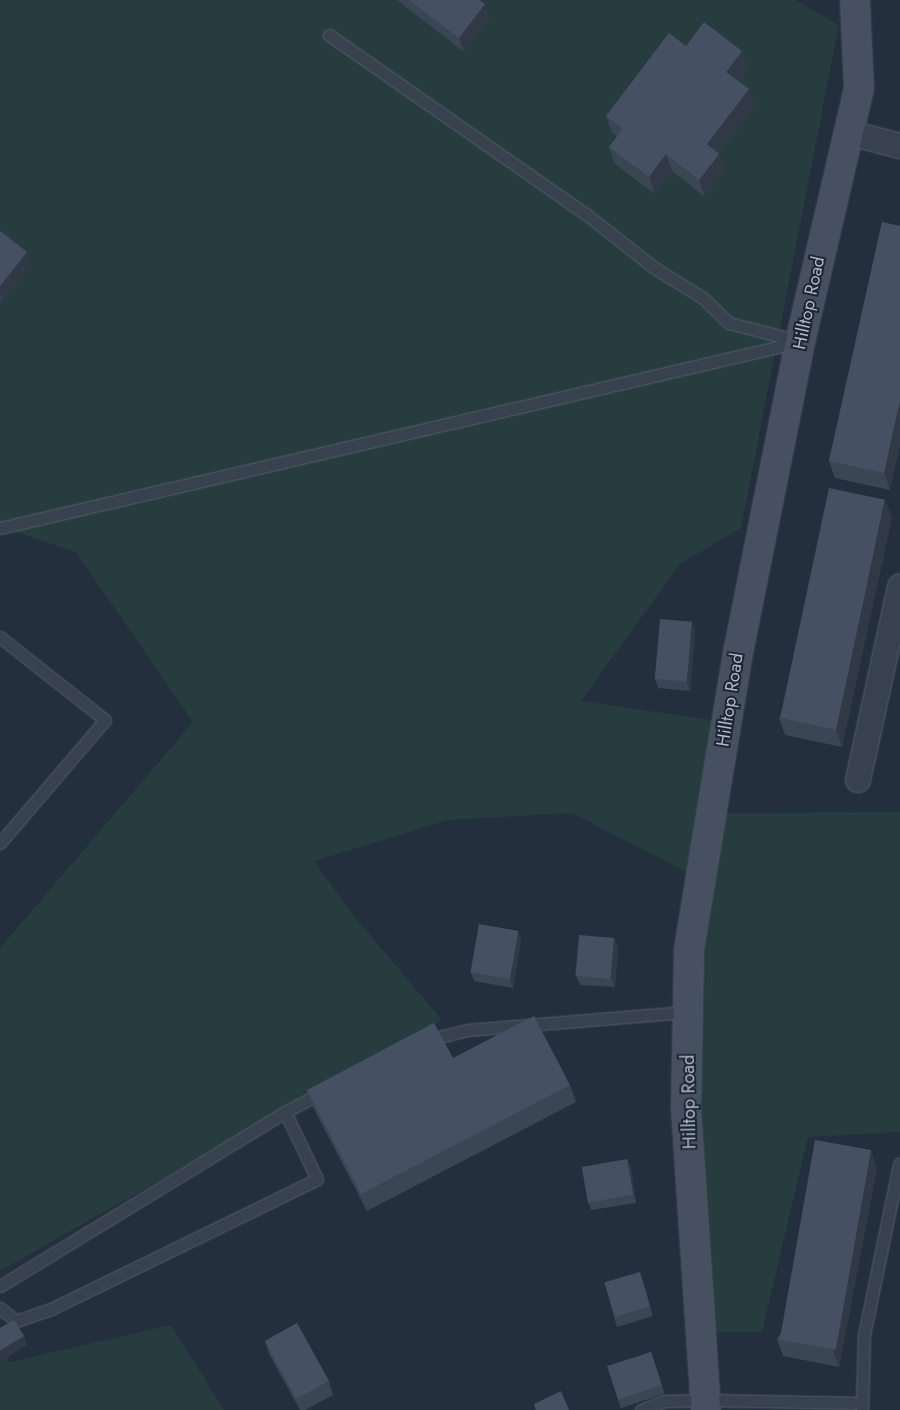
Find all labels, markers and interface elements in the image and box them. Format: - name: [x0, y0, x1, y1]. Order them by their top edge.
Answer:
- street label: Hilltop Road: [789, 255, 829, 351]
- street label: Hilltop Road: [712, 652, 748, 748]
- street label: Hilltop Road: [677, 1055, 701, 1149]

